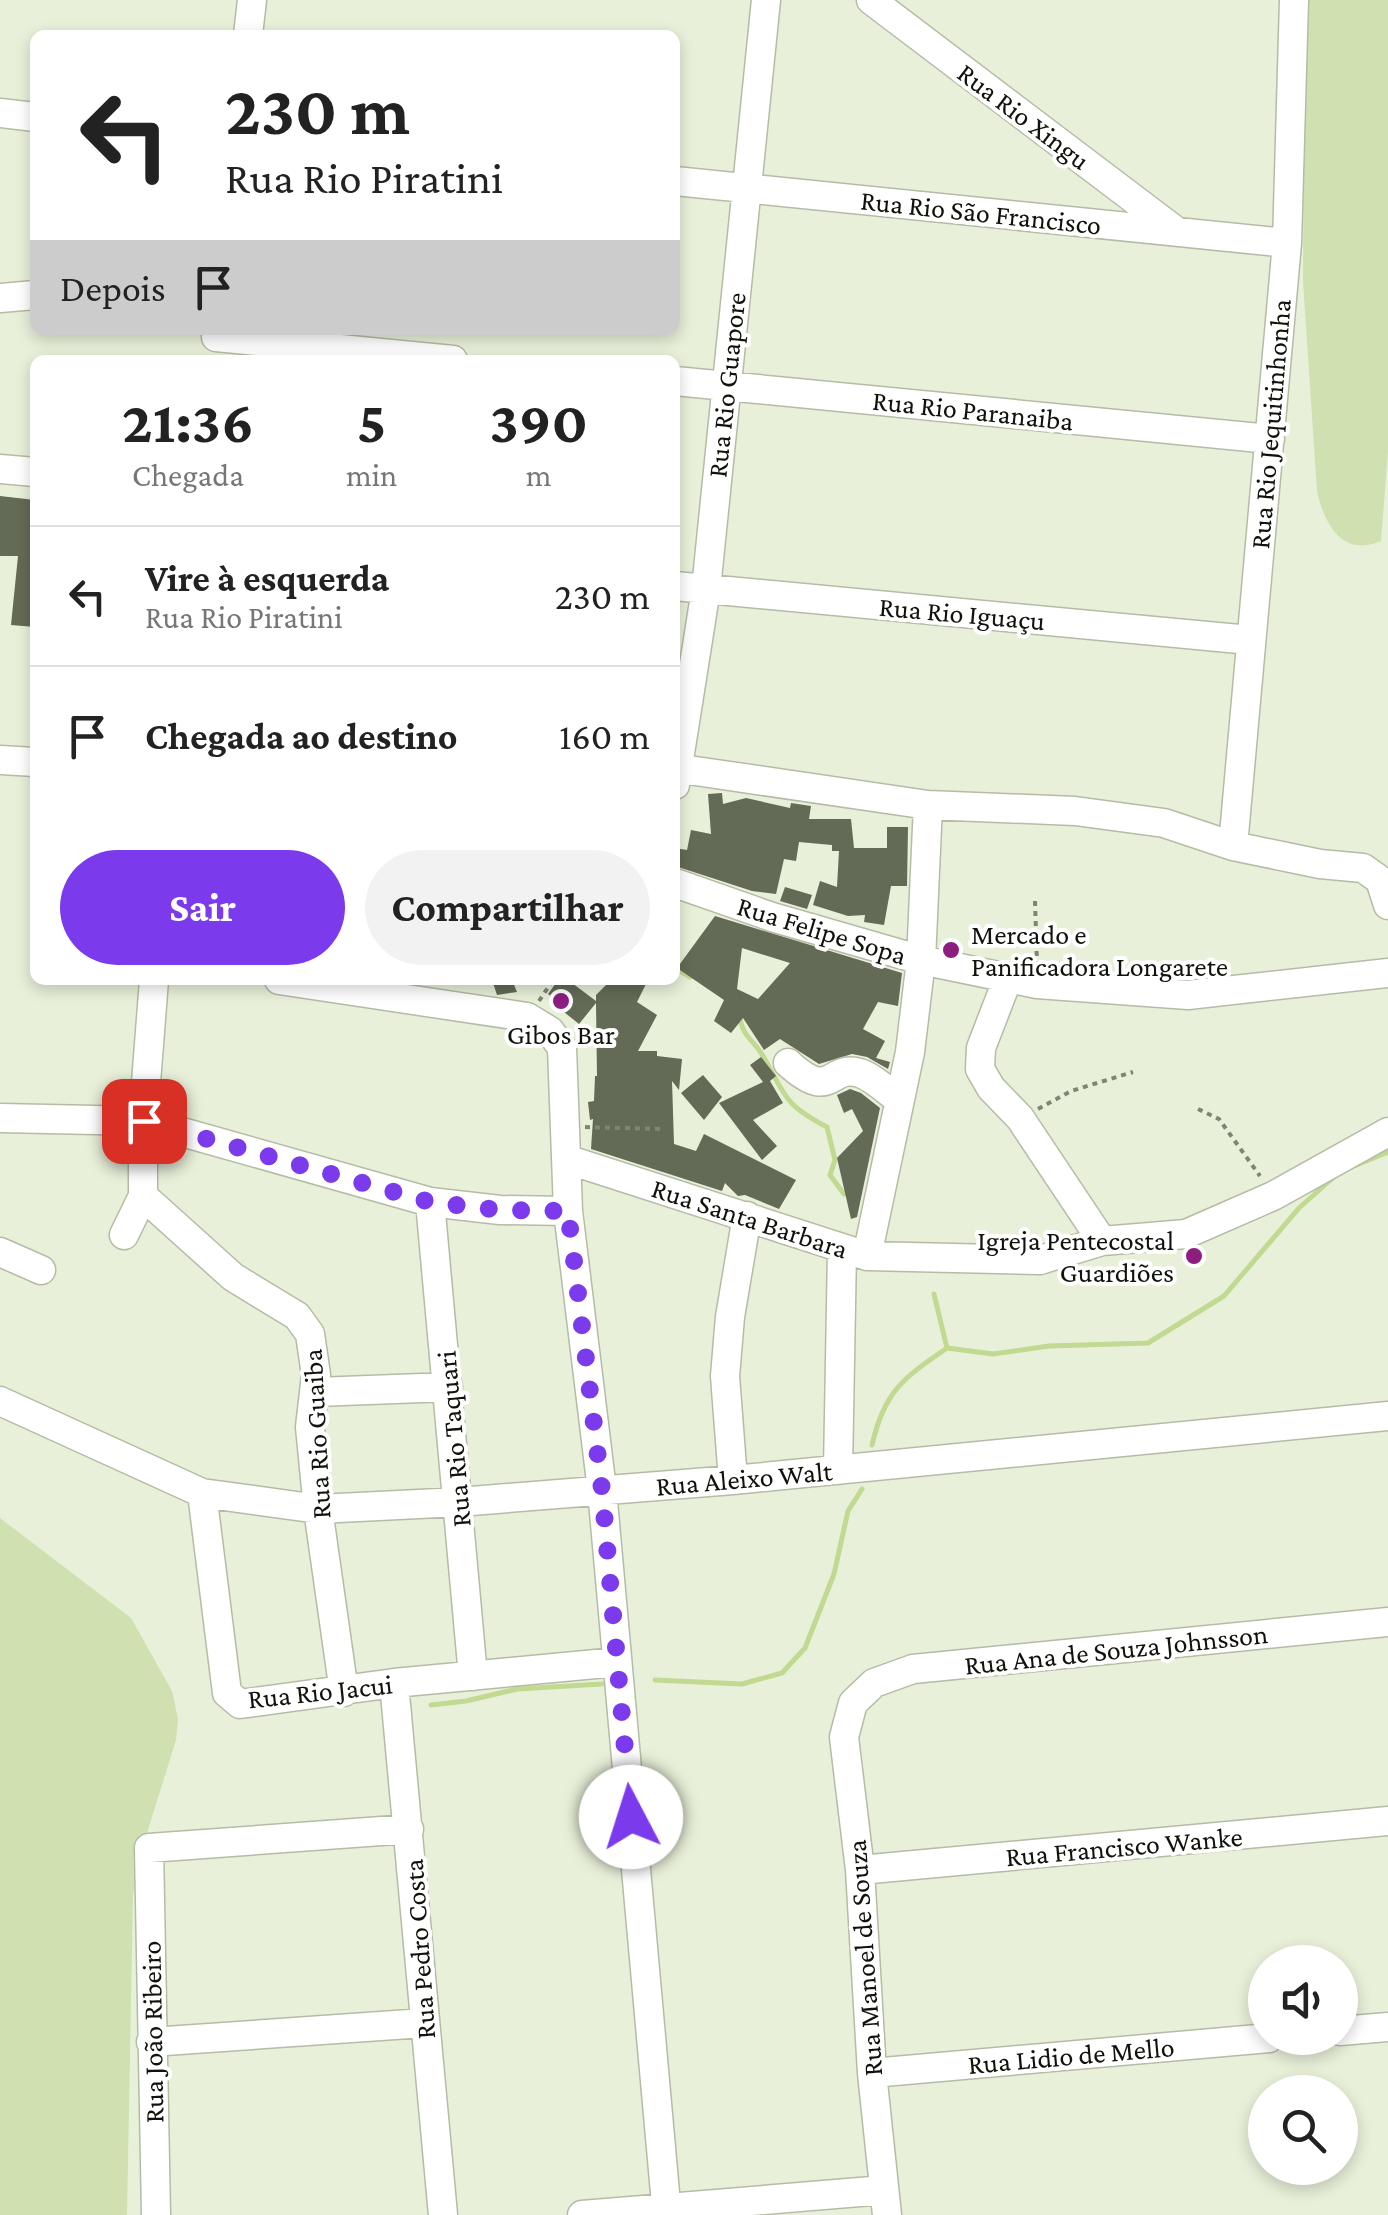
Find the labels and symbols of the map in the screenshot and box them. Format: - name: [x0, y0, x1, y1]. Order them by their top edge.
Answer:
- street label: Rua Rio Xingu: [952, 57, 1096, 176]
- street label: Rua Rio São Francisco: [859, 184, 1103, 241]
- street label: Rua Rio Guapore: [701, 291, 752, 479]
- street label: Rua Rio Jequitinhonha: [1244, 298, 1297, 550]
- street label: Rua Rio Paranaiba: [871, 385, 1075, 436]
- street label: Rua Rio Iguaçu: [878, 591, 1046, 636]
- street label: Rua Felipe Sopa: [734, 890, 910, 971]
- place label: Mercado e Panificadora Longarete: [971, 919, 1228, 982]
- marker: Mercado e Panificadora Longarete: [940, 939, 962, 961]
- marker: Gibos Bar: [550, 990, 572, 1012]
- place label: Gibos Bar: [507, 1019, 615, 1050]
- pin: [102, 1079, 187, 1164]
- street label: Rua Santa Barbara: [648, 1172, 852, 1265]
- place label: Igreja Pentecostal Guardiões: [977, 1225, 1174, 1288]
- marker: Igreja Pentecostal Guardiões: [1183, 1245, 1205, 1267]
- street label: Rua Rio Guaiba: [297, 1348, 336, 1520]
- street label: Rua Rio Taquari: [430, 1350, 477, 1528]
- street label: Rua Aleixo Walt: [655, 1455, 834, 1502]
- street label: Rua Ana de Souza Johnsson: [963, 1618, 1269, 1681]
- street label: Rua Rio Jacui: [246, 1668, 394, 1715]
- position arrow: [579, 1765, 683, 1869]
- street label: Rua Francisco Wanke: [1004, 1821, 1244, 1872]
- street label: Rua Manoel de Souza: [841, 1839, 888, 2077]
- street label: Rua Pedro Costa: [398, 1858, 441, 2040]
- street label: Rua João Ribeiro: [135, 1940, 170, 2124]
- street label: Rua Lidio de Mello: [966, 2031, 1176, 2080]

